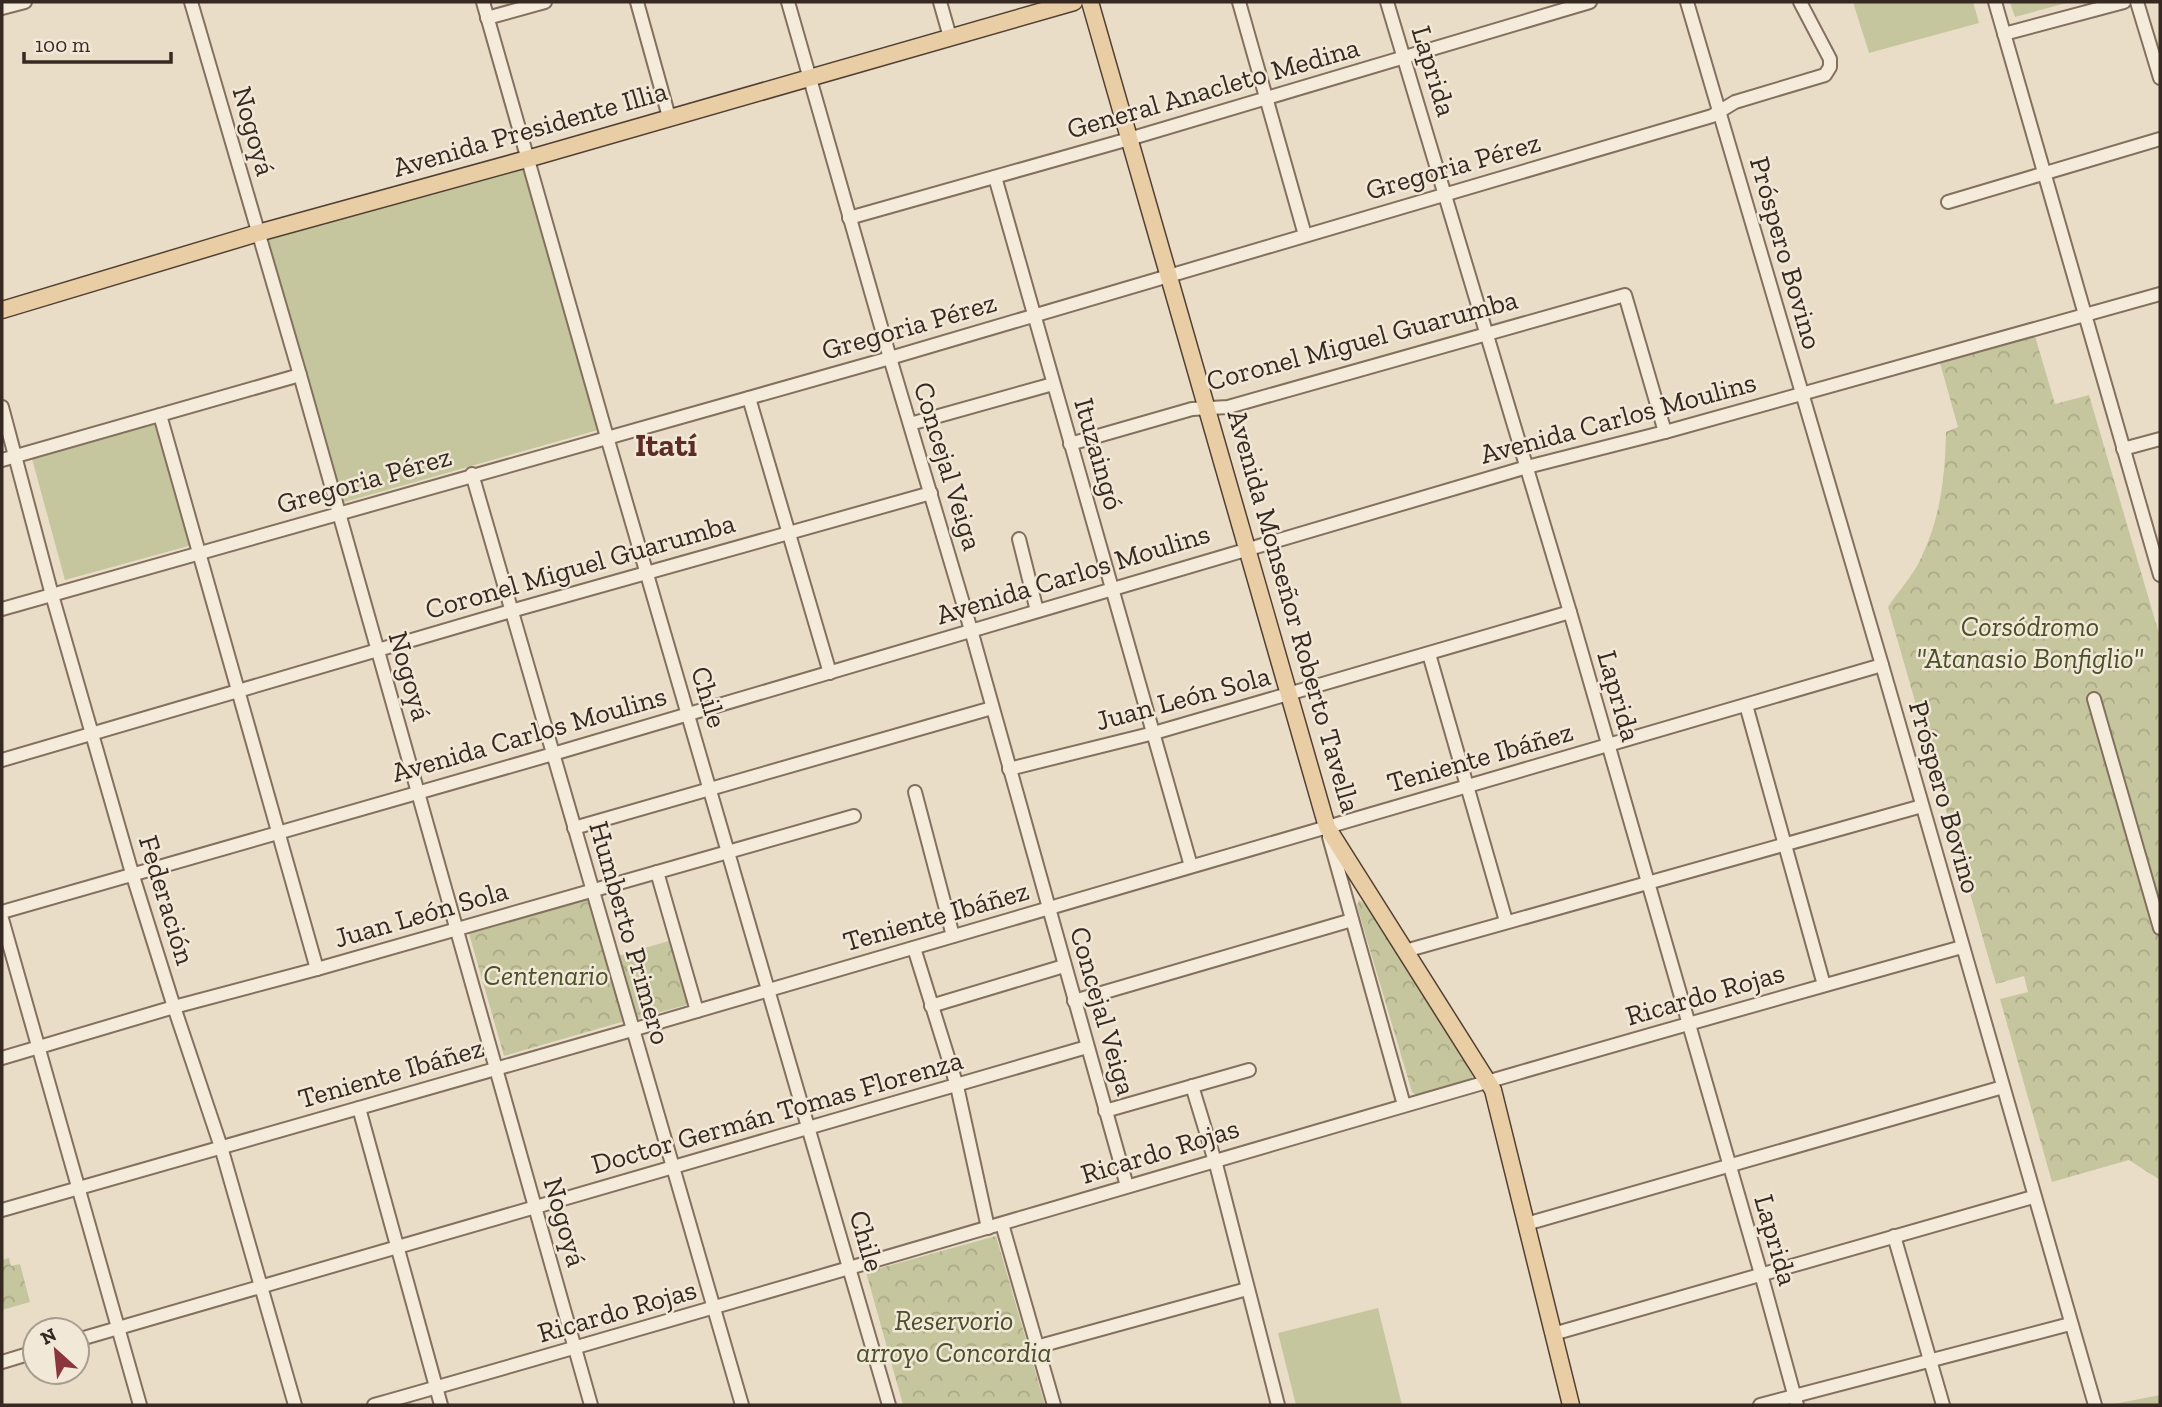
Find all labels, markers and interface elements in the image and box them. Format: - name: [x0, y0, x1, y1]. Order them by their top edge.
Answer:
- scale bar: [24, 21, 172, 65]
- street label: Laprida: [1405, 22, 1463, 121]
- street label: General Anacleto Medina: [1063, 30, 1363, 146]
- text: 100 m: [35, 32, 90, 57]
- street label: Avenida Presidente Illia: [389, 74, 671, 184]
- street label: Nogoyá: [226, 82, 283, 180]
- street label: Gregoria Pérez: [1362, 125, 1544, 207]
- street label: Próspero Bovino: [1743, 153, 1829, 353]
- street label: Coronel Miguel Guarumba: [1203, 282, 1522, 397]
- street label: Gregoria Pérez: [818, 285, 1000, 367]
- street label: Avenida Carlos Moulins: [1476, 365, 1760, 471]
- street label: Concejal Veiga: [907, 378, 989, 555]
- street label: Ituzaingó: [1067, 394, 1131, 514]
- street label: Avenida Monseñor Roberto Tavella: [1221, 406, 1368, 817]
- district label: Itatí: [635, 426, 697, 464]
- street label: Gregoria Pérez: [273, 439, 455, 521]
- street label: Coronel Miguel Guarumba: [421, 506, 739, 626]
- street label: Avenida Carlos Moulins: [932, 517, 1214, 631]
- park label: Corsódromo "Atanasio Bonfiglio": [1916, 610, 2144, 675]
- street label: Nogoyá: [382, 627, 439, 725]
- street label: Laprida: [1590, 647, 1648, 746]
- street label: Juan León Sola: [1092, 659, 1274, 737]
- street label: Chile: [684, 662, 734, 732]
- street label: Avenida Carlos Moulins: [388, 679, 670, 789]
- street label: Próspero Bovino: [1902, 697, 1988, 897]
- street label: Teniente Ibáñez: [1383, 715, 1577, 799]
- street label: Humberto Primero: [582, 818, 678, 1048]
- street label: Federación: [132, 831, 202, 969]
- street label: Juan León Sola: [330, 873, 512, 955]
- street label: Teniente Ibáñez: [839, 874, 1033, 958]
- street label: Concejal Veiga: [1063, 923, 1143, 1100]
- street label: Ricardo Rojas: [1622, 956, 1788, 1032]
- park label: Centenario: [483, 959, 609, 992]
- street label: Teniente Ibáñez: [294, 1031, 488, 1115]
- street label: Doctor Germán Tomas Florenza: [588, 1043, 967, 1181]
- street label: Ricardo Rojas: [1077, 1111, 1243, 1191]
- street label: Nogoyá: [537, 1173, 594, 1271]
- street label: Laprida: [1747, 1191, 1805, 1290]
- street label: Chile: [843, 1207, 891, 1275]
- street label: Ricardo Rojas: [534, 1273, 700, 1349]
- park label: Reservorio arroyo Concordia: [856, 1304, 1052, 1369]
- north arrow: [21, 1316, 91, 1386]
- text: N: [37, 1323, 60, 1350]

